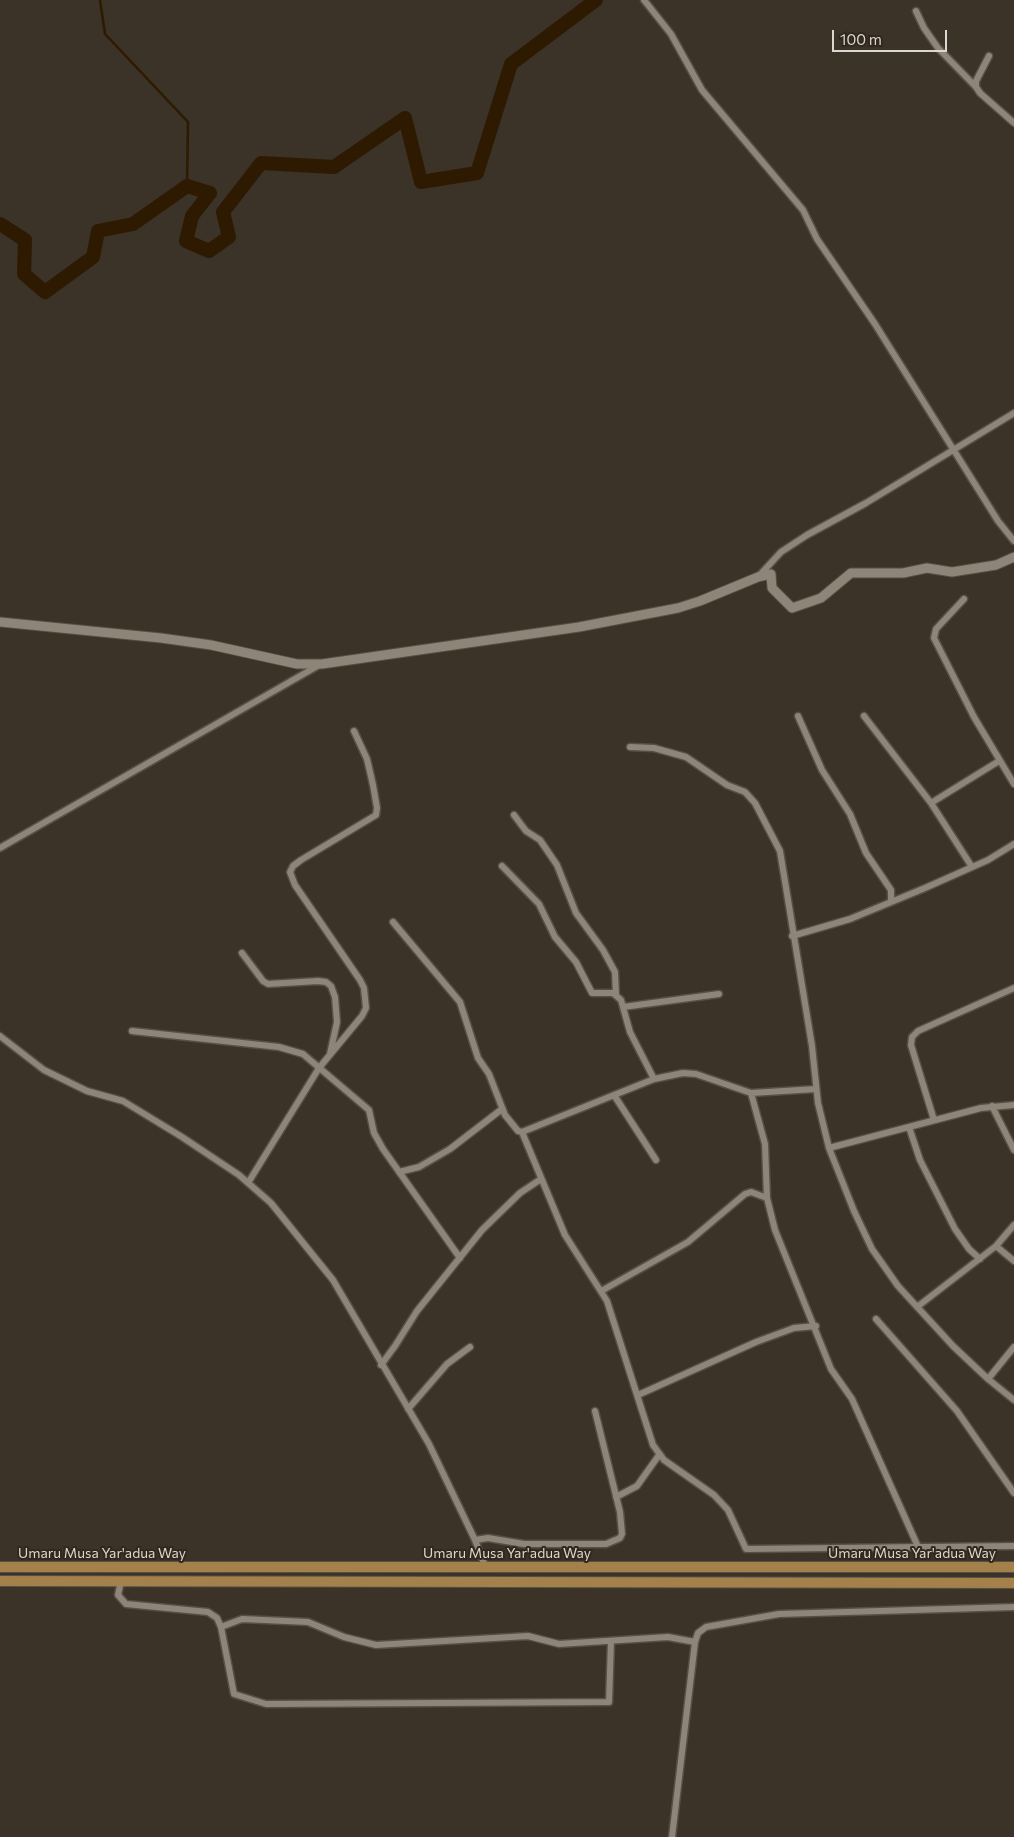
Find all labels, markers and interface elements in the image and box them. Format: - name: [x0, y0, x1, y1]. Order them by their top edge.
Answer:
- scale bar: [834, 20, 949, 52]
- text: 100 m: [840, 30, 882, 48]
- street label: Umaru Musa Yar'adua Way: [18, 1545, 186, 1561]
- street label: Umaru Musa Yar'adua Way: [423, 1545, 591, 1561]
- street label: Umaru Musa Yar'adua Way: [828, 1545, 996, 1561]

